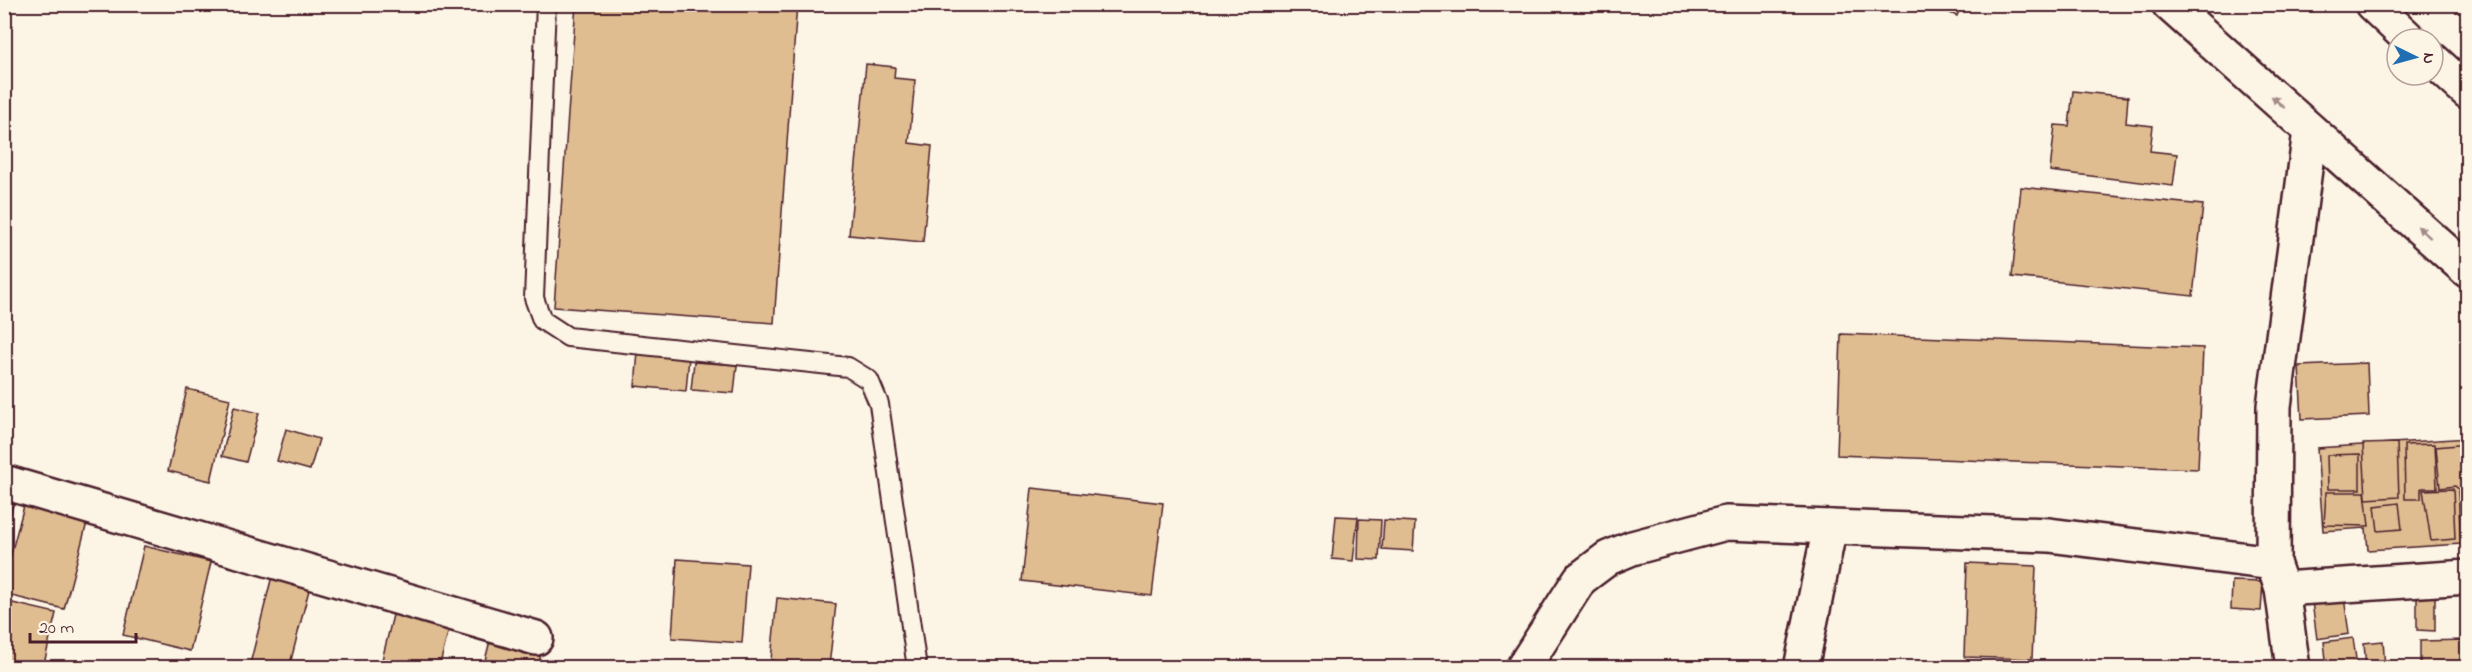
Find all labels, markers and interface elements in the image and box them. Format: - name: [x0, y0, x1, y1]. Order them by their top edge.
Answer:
- north arrow: [2385, 27, 2445, 87]
- text: N: [2416, 52, 2440, 65]
- one-way arrow: [2271, 96, 2286, 109]
- one-way arrow: [2417, 226, 2432, 239]
- scale bar: [30, 606, 136, 644]
- text: 20 m: [39, 616, 74, 642]

